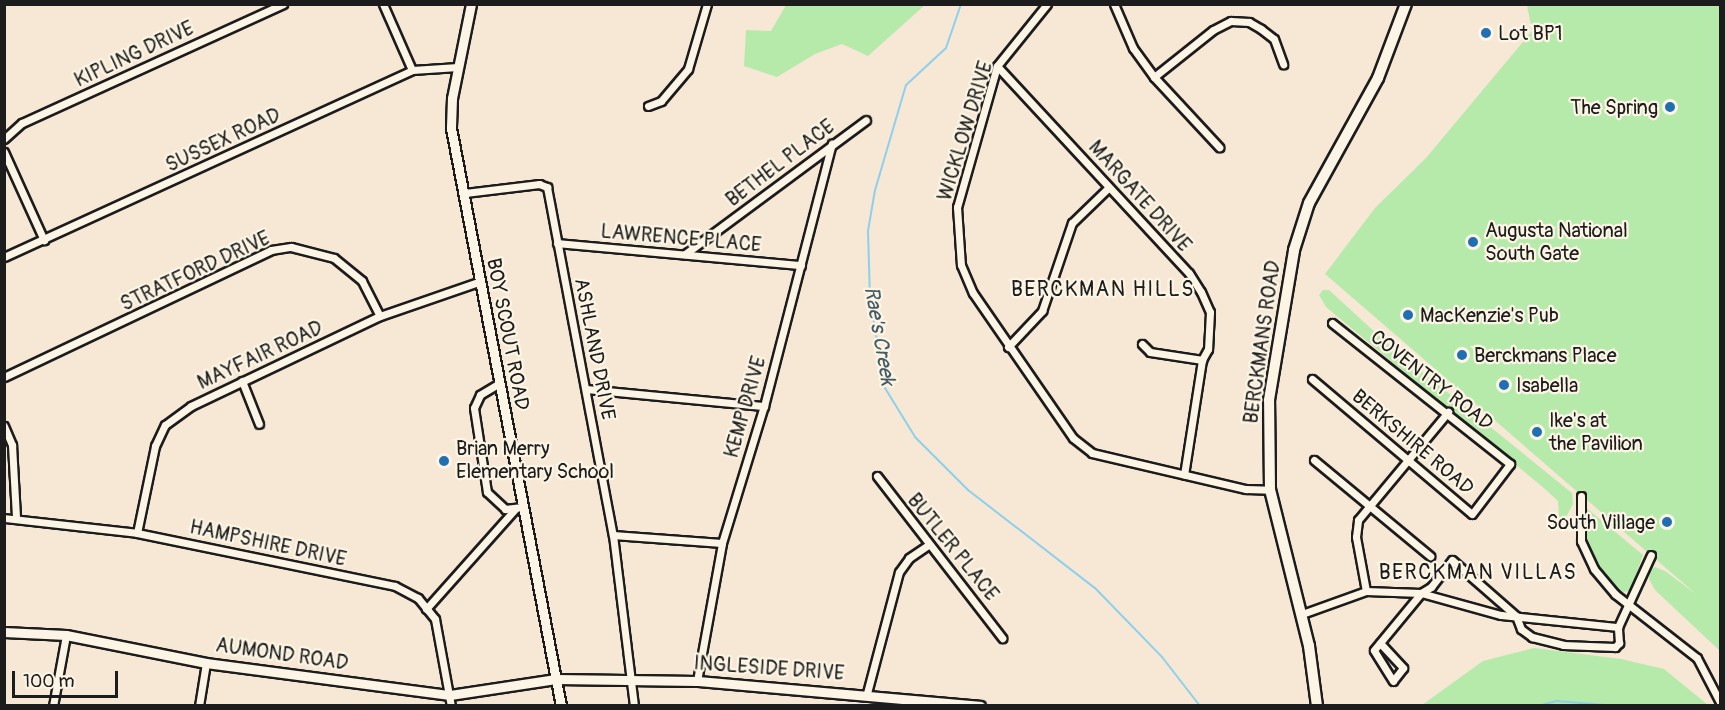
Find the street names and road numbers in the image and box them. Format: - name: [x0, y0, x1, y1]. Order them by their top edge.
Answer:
- street label: KIPLING DRIVE: [71, 16, 197, 92]
- street label: WICKLOW DRIVE: [932, 58, 998, 204]
- street label: SUSSEX ROAD: [162, 103, 284, 177]
- street label: BETHEL PLACE: [721, 114, 839, 212]
- street label: MARGATE DRIVE: [1084, 135, 1196, 257]
- street label: LAWRENCE PLACE: [600, 219, 762, 257]
- street label: STRATFORD DRIVE: [116, 226, 274, 316]
- street label: BOY SCOUT ROAD: [481, 256, 535, 412]
- street label: BERCKMANS ROAD: [1239, 259, 1285, 425]
- street label: ASHLAND DRIVE: [569, 276, 621, 422]
- street label: MAYFAIR ROAD: [194, 316, 326, 394]
- street label: COVENTRY ROAD: [1366, 325, 1498, 435]
- street label: KEMP DRIVE: [719, 354, 771, 460]
- street label: BERKSHIRE ROAD: [1347, 384, 1479, 500]
- street label: BUTLER PLACE: [902, 488, 1004, 606]
- street label: HAMPSHIRE DRIVE: [187, 515, 349, 571]
- street label: AUMOND ROAD: [214, 633, 350, 675]
- street label: INGLESIDE DRIVE: [693, 651, 845, 685]

